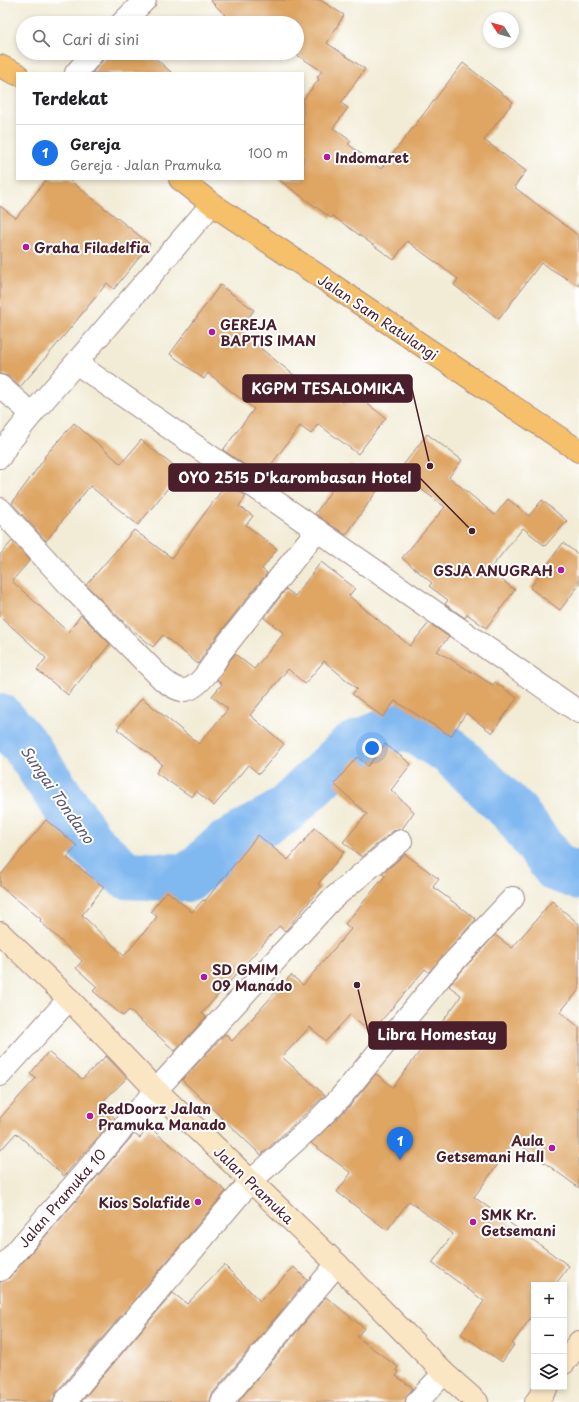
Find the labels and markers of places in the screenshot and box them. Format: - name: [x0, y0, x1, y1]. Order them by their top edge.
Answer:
- place label: Indomaret: [335, 147, 409, 168]
- marker: Indomaret: [322, 152, 332, 162]
- place label: Graha Filadelfia: [34, 237, 150, 258]
- marker: Graha Filadelfia: [21, 242, 31, 252]
- place label: GEREJA BAPTIS IMAN: [220, 314, 316, 351]
- marker: GEREJA BAPTIS IMAN: [207, 327, 217, 337]
- callout: KGPM TESALOMIKA: [243, 375, 412, 402]
- callout: OYO 2515 D'karombasan Hotel: [169, 464, 420, 491]
- place label: GSJA ANUGRAH: [433, 560, 553, 581]
- marker: GSJA ANUGRAH: [556, 565, 566, 575]
- place label: SD GMIM 09 Manado: [212, 959, 292, 996]
- marker: SD GMIM 09 Manado: [199, 972, 209, 982]
- callout: Libra Homestay: [369, 1022, 506, 1049]
- place label: RedDoorz Jalan Pramuka Manado: [98, 1098, 226, 1135]
- marker: RedDoorz Jalan Pramuka Manado: [85, 1111, 95, 1121]
- pin: 1: [387, 1127, 413, 1160]
- place label: Aula Getsemani Hall: [436, 1130, 545, 1167]
- marker: Aula Getsemani Hall: [547, 1143, 557, 1153]
- place label: Kios Solafide: [99, 1192, 190, 1213]
- marker: Kios Solafide: [193, 1197, 203, 1207]
- place label: SMK Kr. Getsemani: [481, 1204, 556, 1241]
- marker: SMK Kr. Getsemani: [468, 1217, 478, 1227]

